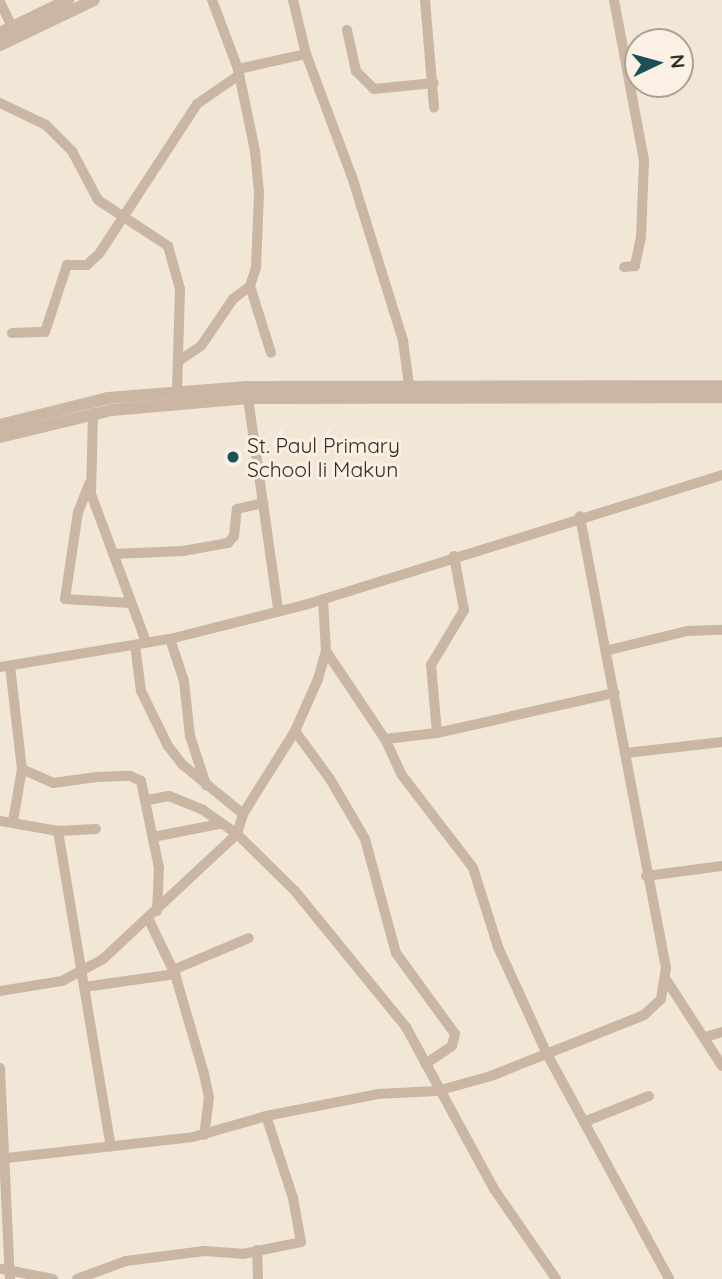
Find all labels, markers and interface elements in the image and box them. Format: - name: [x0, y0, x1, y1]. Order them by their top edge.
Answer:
- north arrow: [624, 28, 694, 98]
- text: N: [665, 53, 690, 69]
- place label: St. Paul Primary School Ii Makun: [247, 432, 400, 482]
- marker: St. Paul Primary School Ii Makun: [225, 449, 241, 465]

